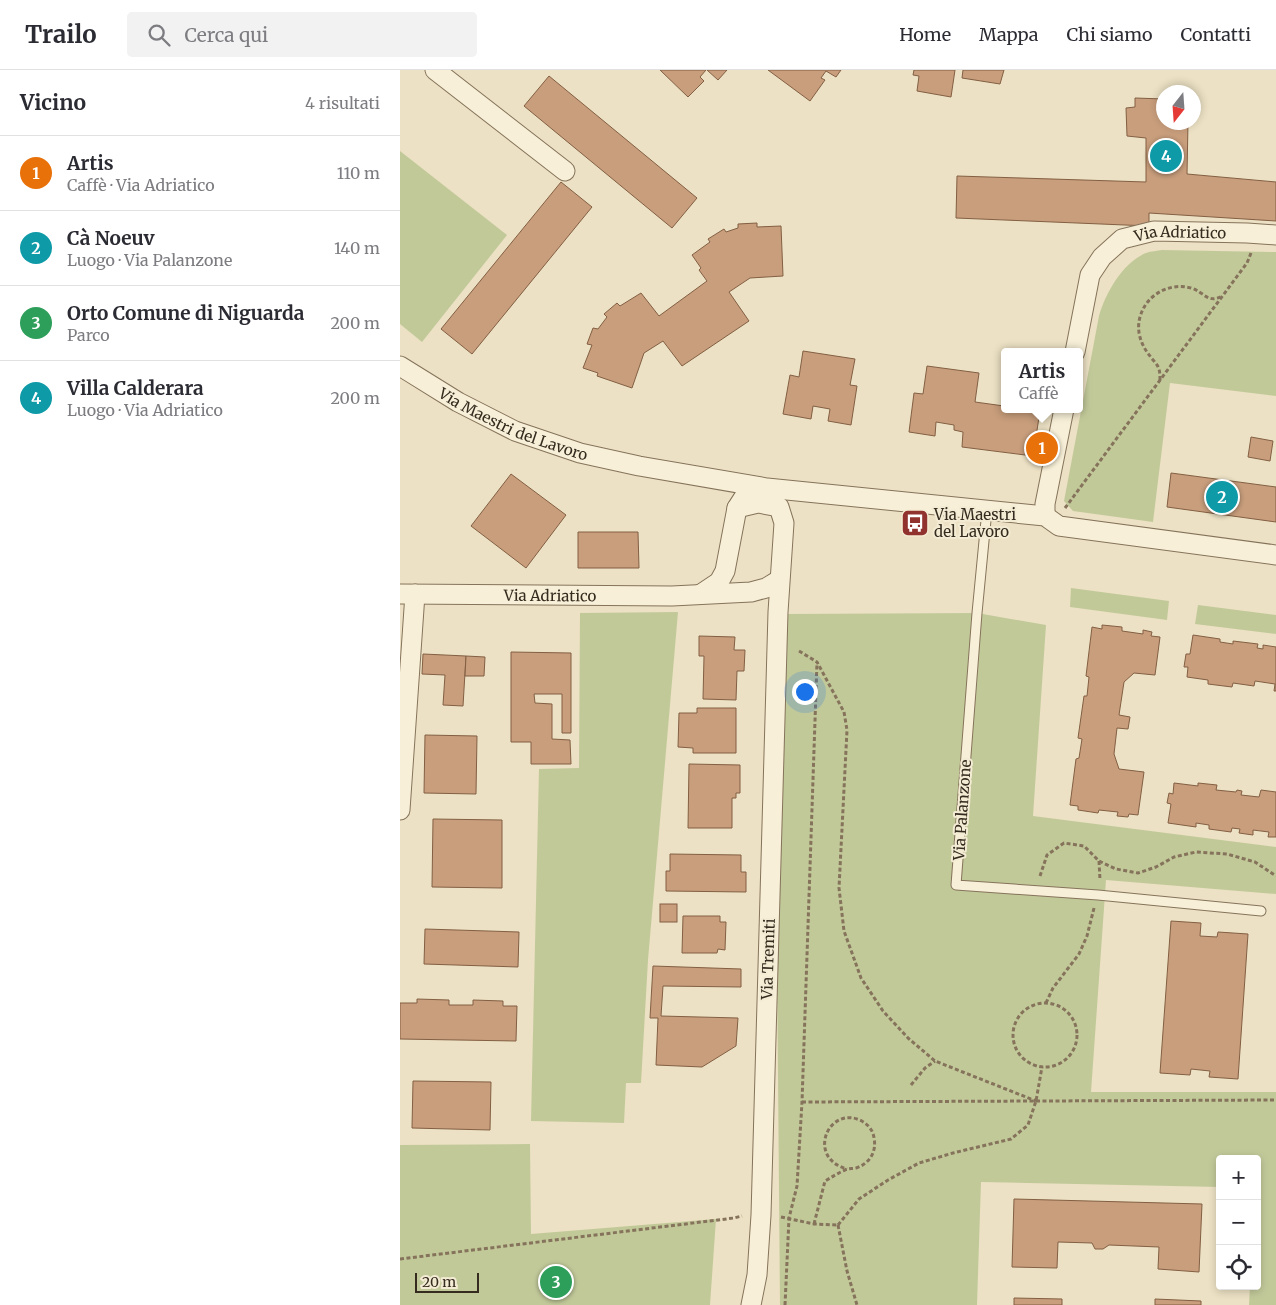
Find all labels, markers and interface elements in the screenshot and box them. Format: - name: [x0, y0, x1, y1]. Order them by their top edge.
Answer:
- search box: [127, 12, 477, 57]
- text: Trailo: [25, 19, 97, 50]
- icon: search: [145, 21, 173, 49]
- text: Cerca qui: [185, 23, 268, 47]
- text: Home: [899, 23, 951, 46]
- text: Mappa: [979, 23, 1038, 46]
- text: Chi siamo: [1066, 23, 1153, 46]
- text: Contatti: [1181, 23, 1251, 46]
- north arrow: [1156, 85, 1201, 130]
- text: Vicino: [20, 89, 86, 116]
- text: 4 risultati: [305, 93, 380, 113]
- pin: 4: [1150, 137, 1182, 175]
- text: Artis: [67, 151, 113, 175]
- text: 1: [32, 163, 40, 183]
- text: 110 m: [337, 163, 380, 183]
- text: Caffè · Via Adriatico: [67, 175, 215, 195]
- street label: Via Adriatico: [1131, 221, 1227, 245]
- text: Cà Noeuv: [67, 226, 155, 250]
- text: 2: [31, 238, 41, 258]
- text: 140 m: [334, 238, 380, 258]
- text: Luogo · Via Palanzone: [67, 250, 232, 270]
- text: Orto Comune di Niguarda: [67, 301, 304, 325]
- text: 3: [31, 313, 41, 333]
- text: 200 m: [330, 313, 380, 333]
- text: Parco: [67, 325, 110, 345]
- popup: [1001, 348, 1083, 413]
- text: Artis: [1019, 359, 1065, 383]
- text: Villa Calderara: [67, 376, 204, 400]
- street label: Via Maestri del Lavoro: [435, 383, 590, 464]
- text: Caffè: [1019, 383, 1058, 403]
- text: 4: [31, 388, 41, 408]
- text: 200 m: [330, 388, 380, 408]
- text: Luogo · Via Adriatico: [67, 400, 223, 420]
- pin: 1: [1026, 429, 1058, 467]
- pin: 2: [1206, 478, 1238, 516]
- place label: Via Maestri del Lavoro: [933, 505, 1016, 541]
- bus stop icon: Via Maestri del Lavoro: [900, 508, 930, 538]
- street label: Via Adriatico: [503, 585, 597, 605]
- your location: [792, 679, 818, 705]
- street label: Via Palanzone: [949, 759, 975, 862]
- street label: Via Tremiti: [757, 918, 779, 1001]
- map controls: [1216, 1155, 1261, 1290]
- button: +: [1216, 1155, 1261, 1200]
- button: −: [1216, 1200, 1261, 1245]
- button: locate: [1216, 1245, 1261, 1290]
- pin: 3: [540, 1263, 572, 1301]
- scale bar: [415, 1270, 479, 1293]
- text: 20 m: [422, 1273, 456, 1291]

